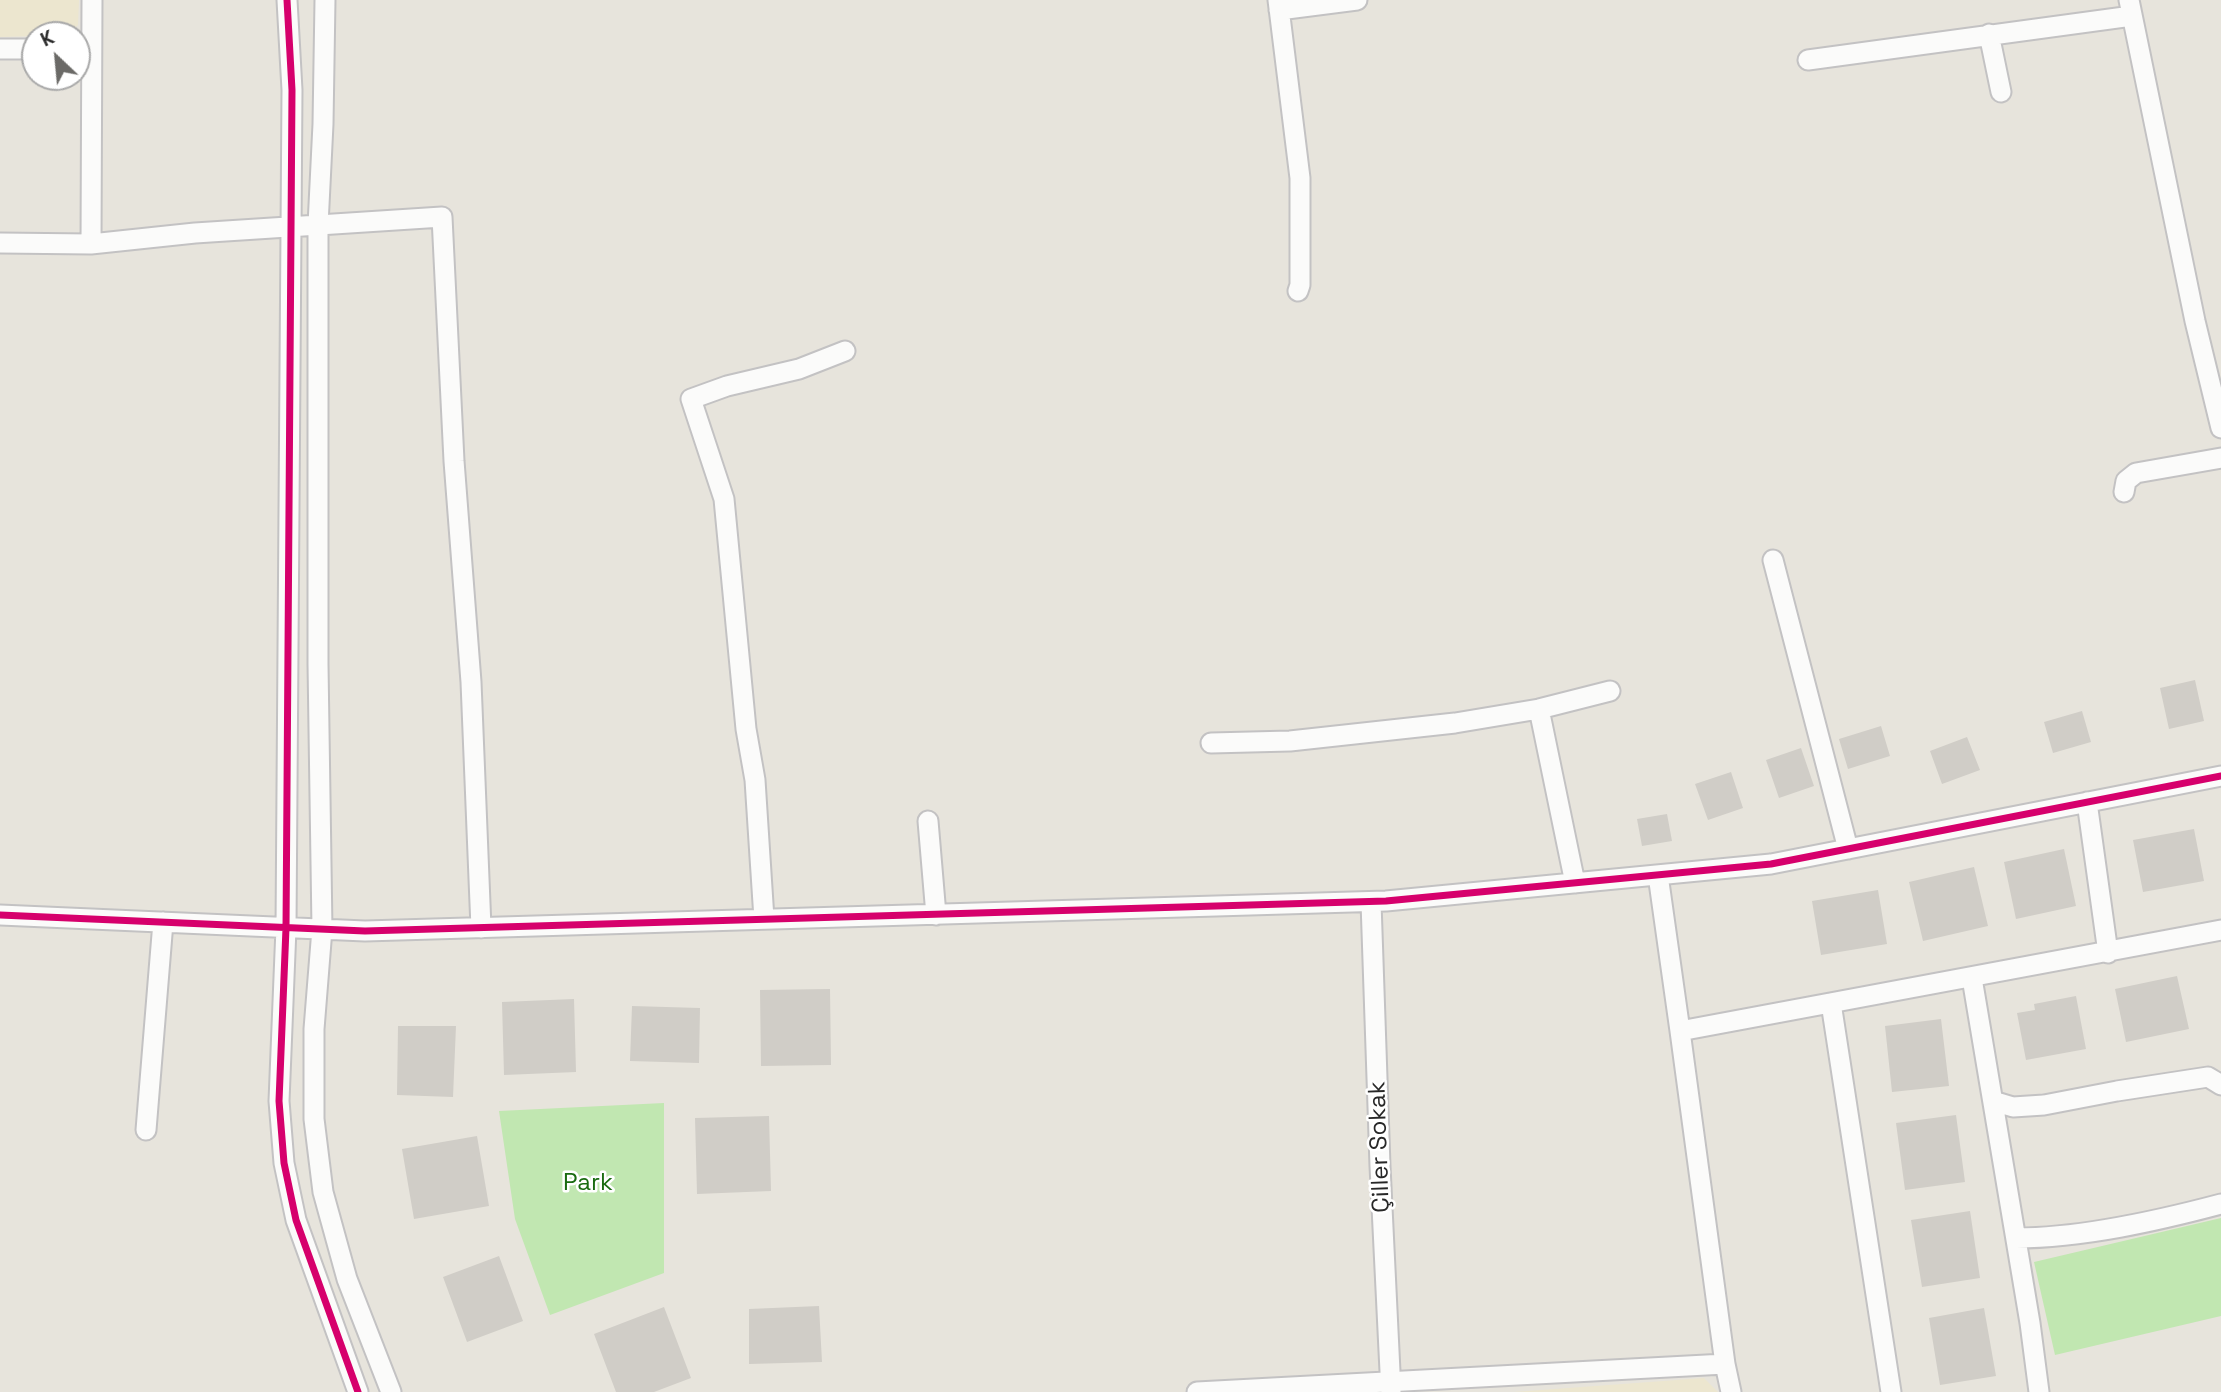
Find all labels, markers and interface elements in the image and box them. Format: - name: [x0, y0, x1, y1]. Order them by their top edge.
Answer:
- north arrow: [21, 21, 91, 91]
- text: K: [37, 25, 58, 52]
- street label: Çiller Sokak: [1363, 1081, 1397, 1213]
- park label: Park: [563, 1169, 613, 1197]

